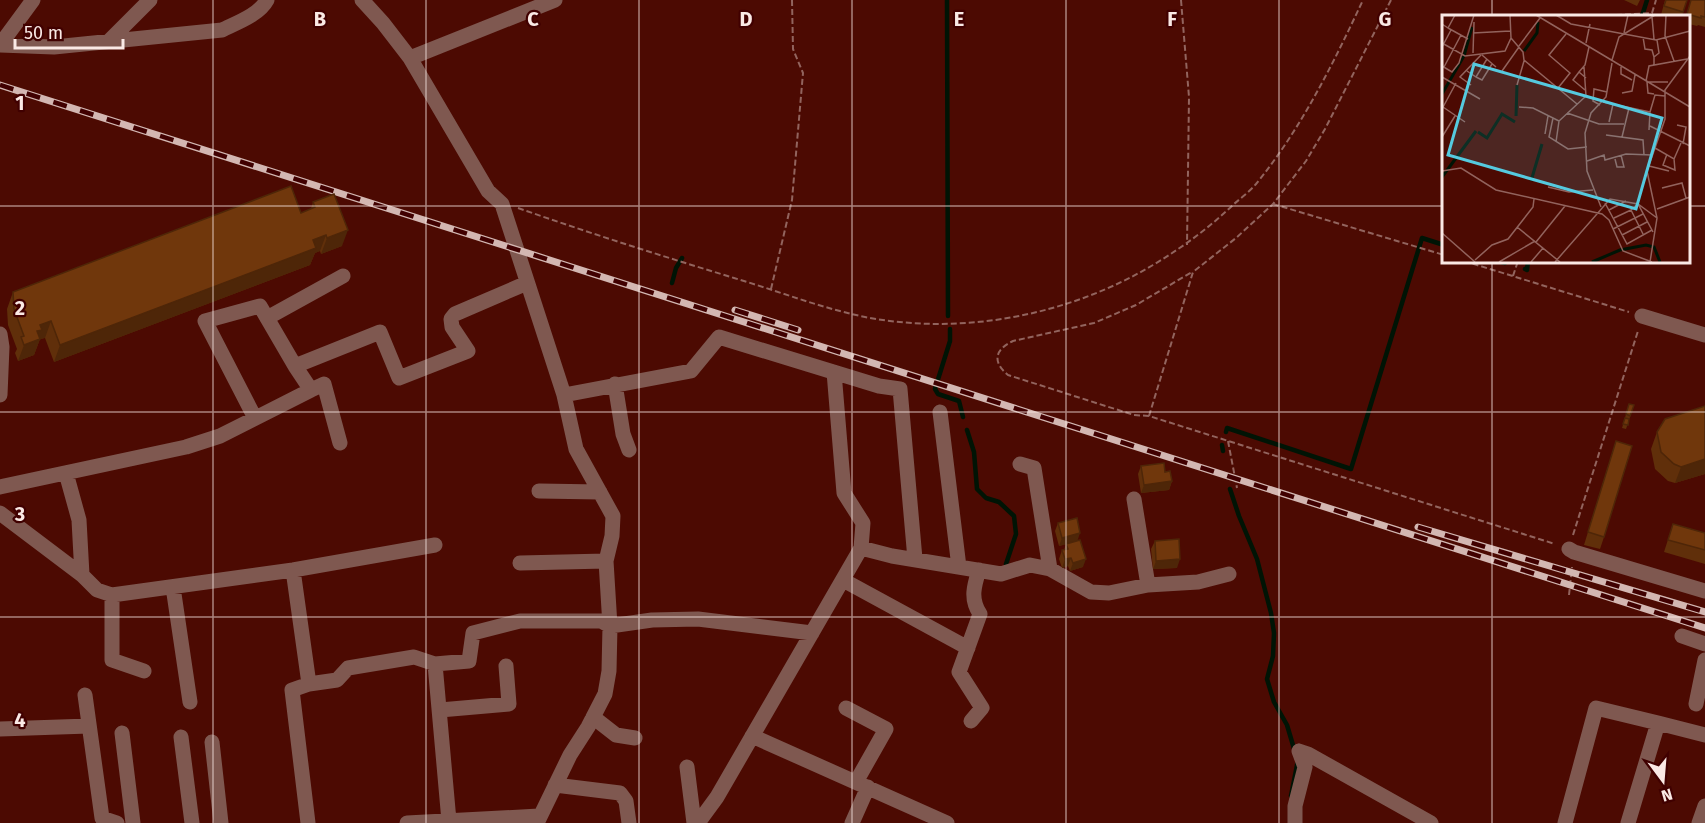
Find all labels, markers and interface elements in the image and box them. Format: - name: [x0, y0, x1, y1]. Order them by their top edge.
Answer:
- text: B: [314, 7, 326, 31]
- text: C: [527, 7, 539, 31]
- text: D: [739, 7, 753, 31]
- text: E: [954, 7, 964, 31]
- text: F: [1167, 7, 1177, 31]
- text: G: [1379, 7, 1391, 31]
- scale bar: [15, 12, 123, 50]
- inset map: [1442, 15, 1690, 262]
- text: 50 m: [24, 22, 63, 44]
- text: 1: [15, 91, 25, 115]
- text: 2: [15, 296, 25, 320]
- text: 3: [14, 502, 25, 526]
- text: 4: [14, 708, 26, 732]
- north arrow: [1633, 751, 1693, 811]
- text: N: [1659, 784, 1675, 806]

